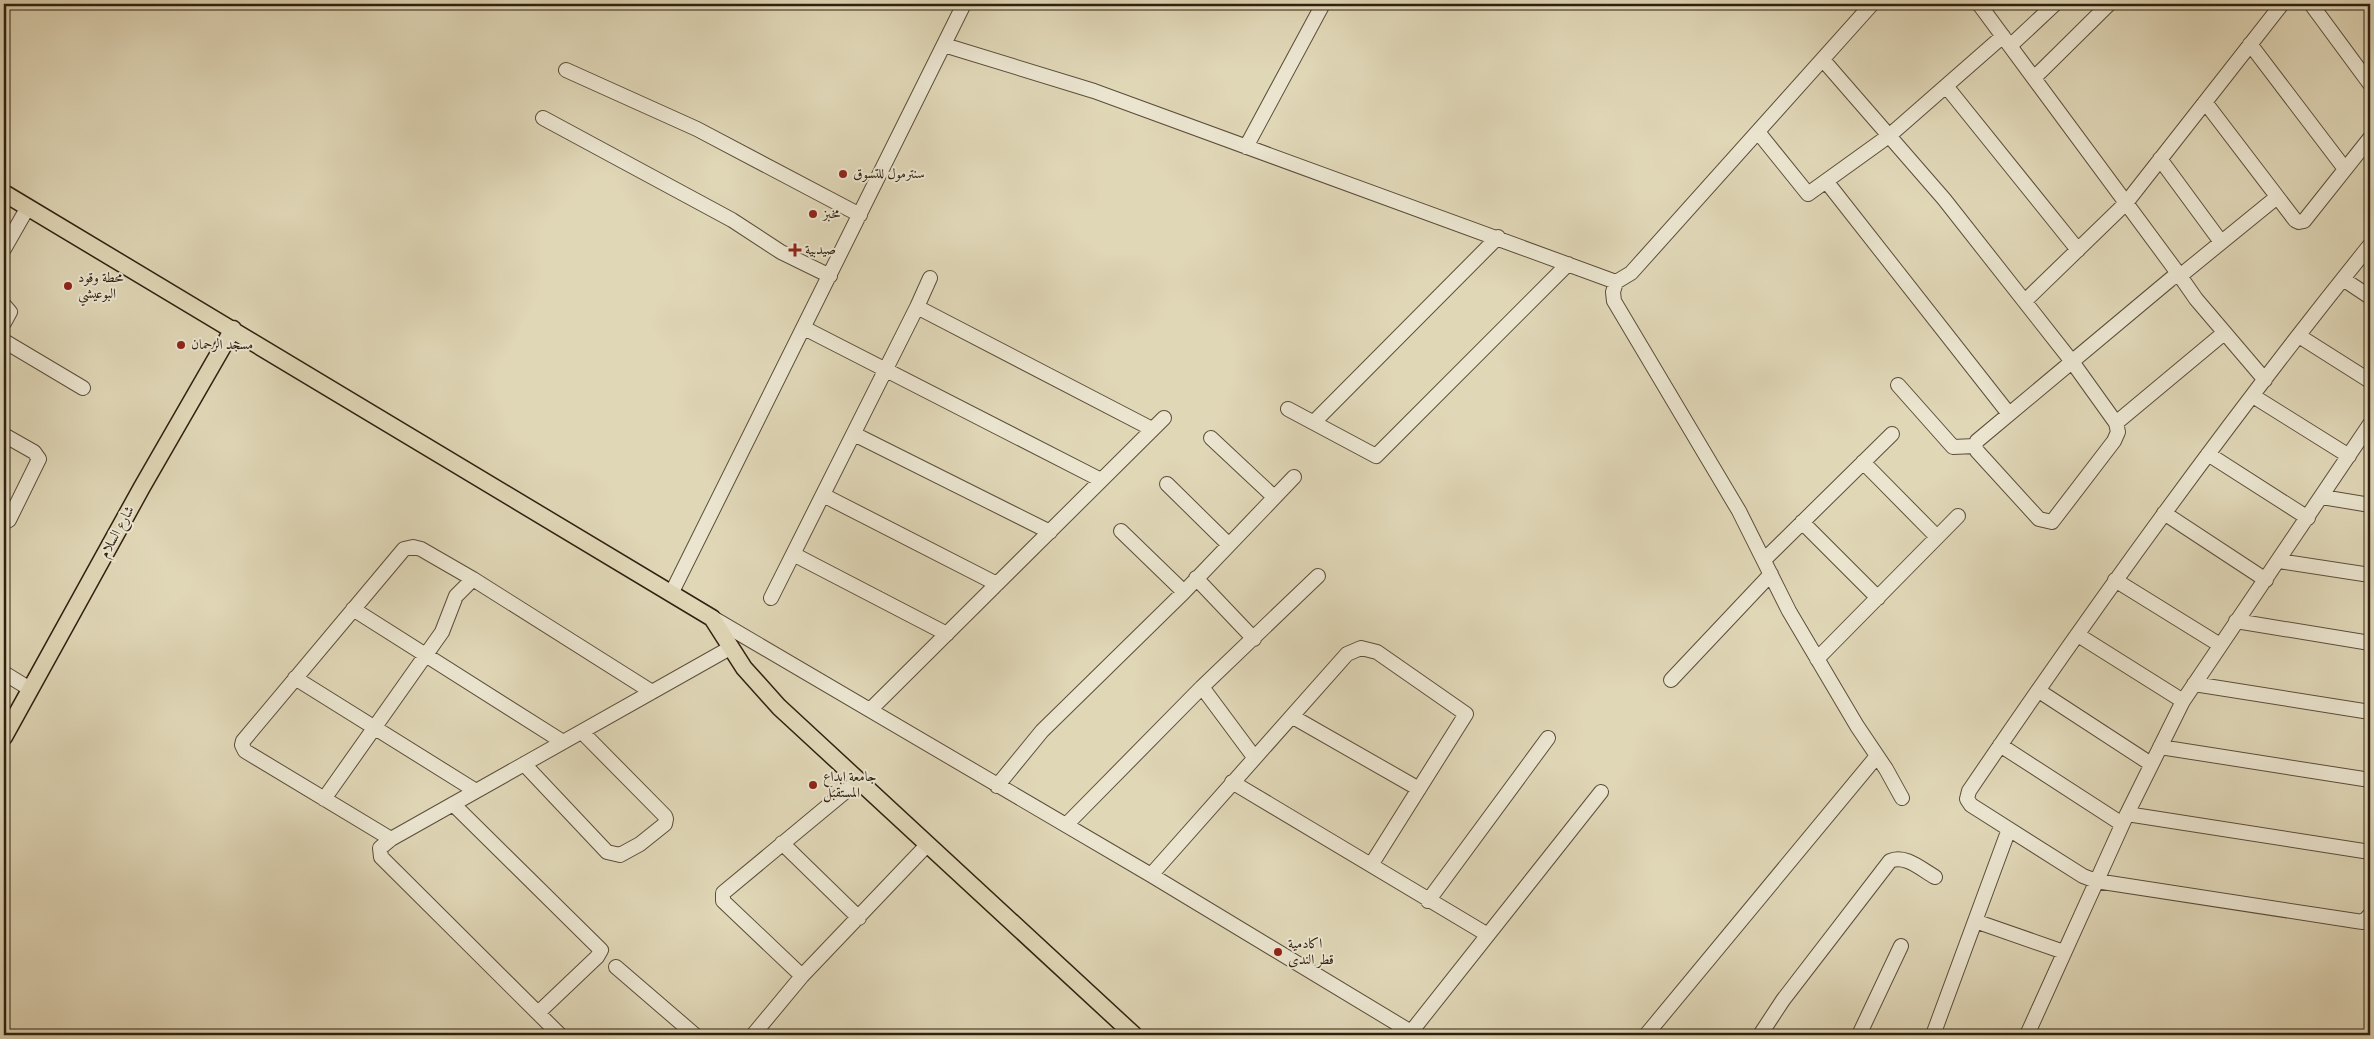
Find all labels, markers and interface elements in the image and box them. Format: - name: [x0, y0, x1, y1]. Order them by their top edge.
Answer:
- place label: سنترمول للتسوق: [853, 165, 925, 183]
- marker: سنترمول للتسوق: [837, 168, 849, 180]
- place label: مخبز: [821, 205, 841, 223]
- marker: مخبز: [807, 208, 819, 220]
- place label: صيدبية: [805, 241, 836, 259]
- marker: صيدبية: [789, 244, 801, 256]
- place label: محطة وقود البوعيشي: [78, 269, 124, 307]
- marker: محطة وقود البوعيشي: [62, 280, 74, 292]
- place label: مسجد الرحمان: [191, 336, 253, 354]
- marker: مسجد الرحمان: [175, 339, 187, 351]
- street label: شارع السلام: [95, 503, 141, 563]
- place label: جامعة ابداع المستقبل: [823, 768, 876, 803]
- marker: جامعة ابداع المستقبل: [807, 779, 819, 791]
- place label: اكادمية قطر الندى: [1288, 935, 1334, 969]
- marker: اكادمية قطر الندى: [1272, 946, 1284, 958]

